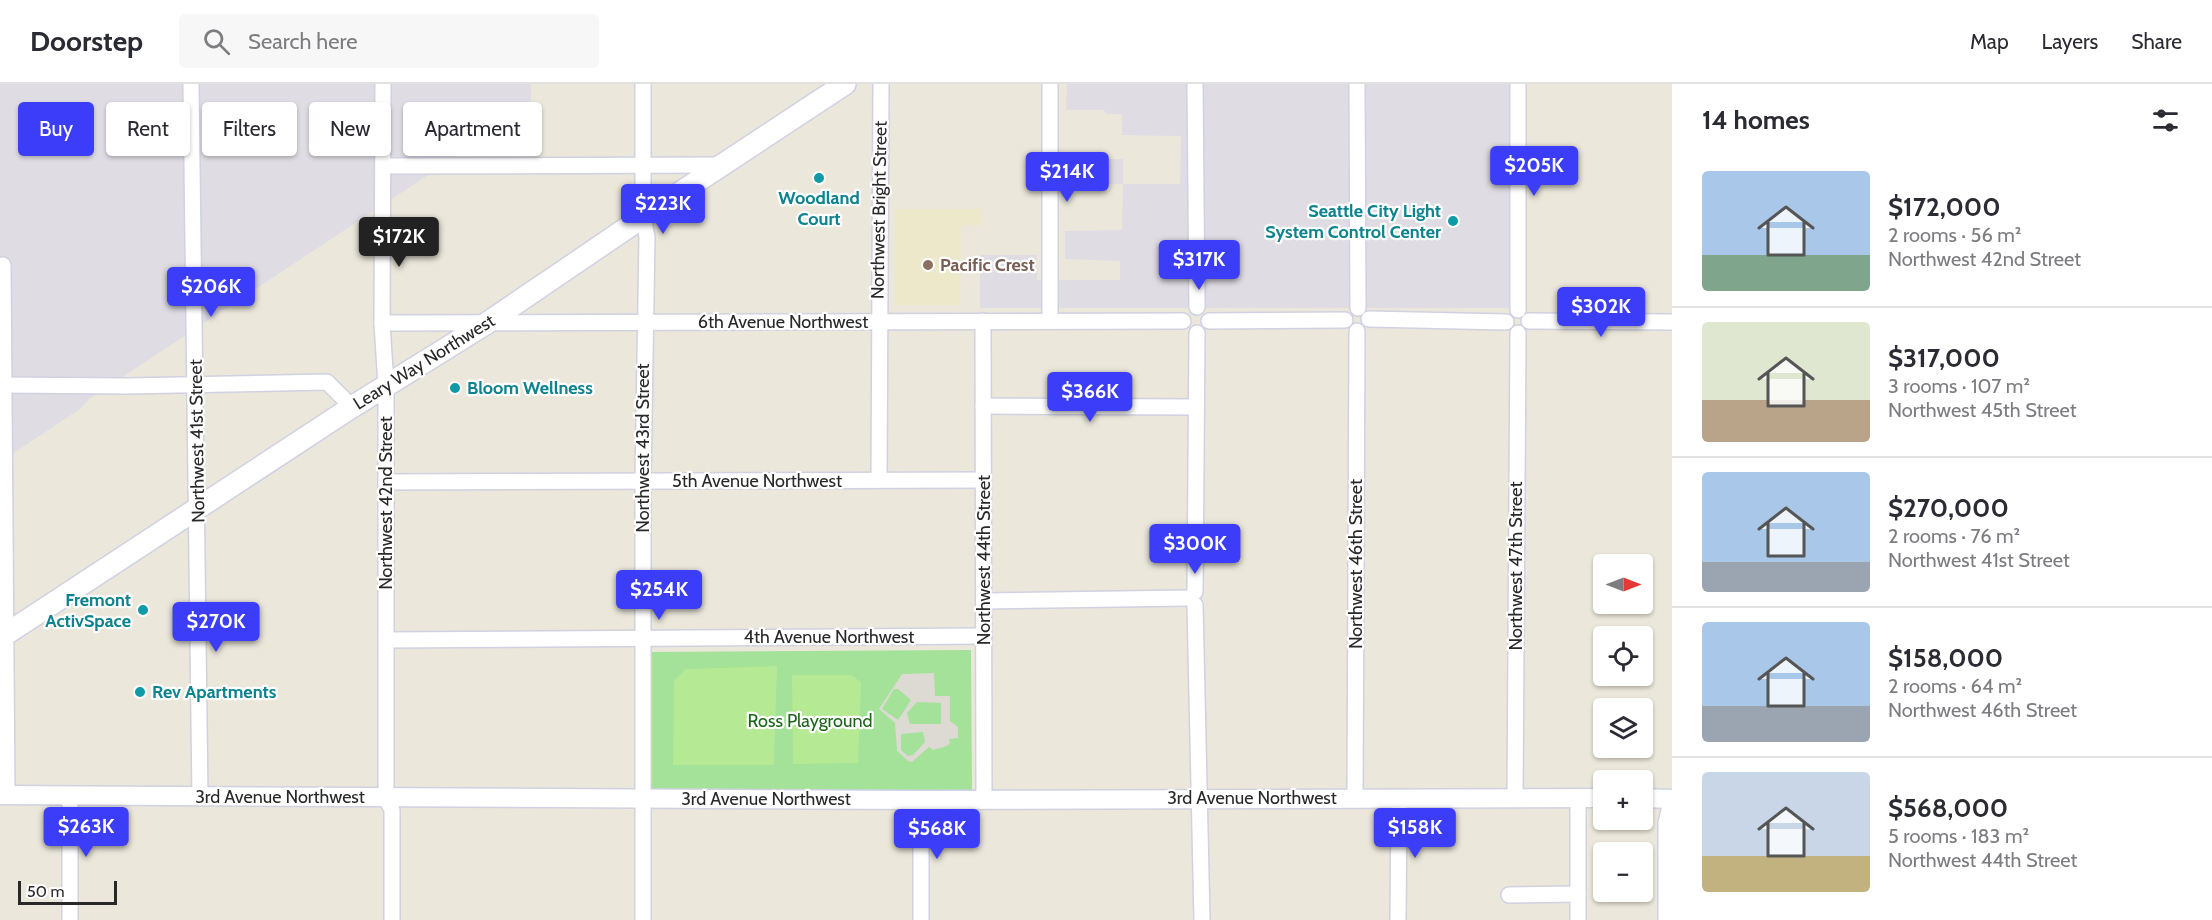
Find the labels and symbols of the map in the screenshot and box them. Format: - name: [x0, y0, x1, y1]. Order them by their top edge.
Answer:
- street label: Northwest Bright Street: [866, 121, 892, 299]
- pin: $205K: [1492, 146, 1576, 197]
- pin: $214K: [1025, 152, 1109, 203]
- marker: Woodland Court: [812, 171, 826, 185]
- pin: $223K: [621, 184, 705, 235]
- place label: Woodland Court: [778, 187, 860, 230]
- place label: Seattle City Light System Control Center: [1265, 200, 1441, 243]
- marker: Seattle City Light System Control Center: [1446, 214, 1460, 228]
- pin: $172K: [357, 217, 441, 268]
- pin: $317K: [1157, 240, 1241, 291]
- place label: Pacific Crest: [940, 254, 1035, 276]
- marker: Pacific Crest: [921, 258, 935, 272]
- pin: $206K: [169, 267, 253, 318]
- pin: $302K: [1559, 287, 1643, 338]
- street label: Leary Way Northwest: [349, 310, 499, 414]
- street label: 6th Avenue Northwest: [698, 311, 868, 333]
- street label: Northwest 41st Street: [185, 359, 209, 523]
- street label: Northwest 43rd Street: [632, 363, 654, 533]
- pin: $366K: [1048, 372, 1132, 423]
- place label: Bloom Wellness: [467, 377, 593, 399]
- marker: Bloom Wellness: [448, 381, 462, 395]
- street label: Northwest 42nd Street: [375, 416, 397, 590]
- street label: 5th Avenue Northwest: [672, 470, 842, 492]
- street label: Northwest 44th Street: [973, 475, 995, 645]
- street label: Northwest 46th Street: [1345, 479, 1367, 649]
- street label: Northwest 47th Street: [1505, 481, 1527, 651]
- pin: $300K: [1153, 524, 1237, 575]
- north arrow: [1593, 554, 1653, 614]
- pin: $254K: [617, 570, 701, 621]
- place label: Fremont ActivSpace: [45, 589, 131, 632]
- pin: $270K: [174, 602, 258, 653]
- marker: Fremont ActivSpace: [136, 603, 150, 617]
- street label: 4th Avenue Northwest: [744, 626, 914, 648]
- place label: Rev Apartments: [152, 681, 277, 703]
- marker: Rev Apartments: [133, 685, 147, 699]
- park label: Ross Playground: [748, 710, 872, 732]
- street label: 3rd Avenue Northwest: [195, 786, 365, 808]
- street label: 3rd Avenue Northwest: [1167, 787, 1337, 809]
- street label: 3rd Avenue Northwest: [681, 788, 851, 810]
- pin: $263K: [44, 807, 128, 858]
- pin: $158K: [1373, 808, 1457, 859]
- pin: $568K: [895, 809, 979, 860]
- scale bar: [18, 878, 117, 906]

